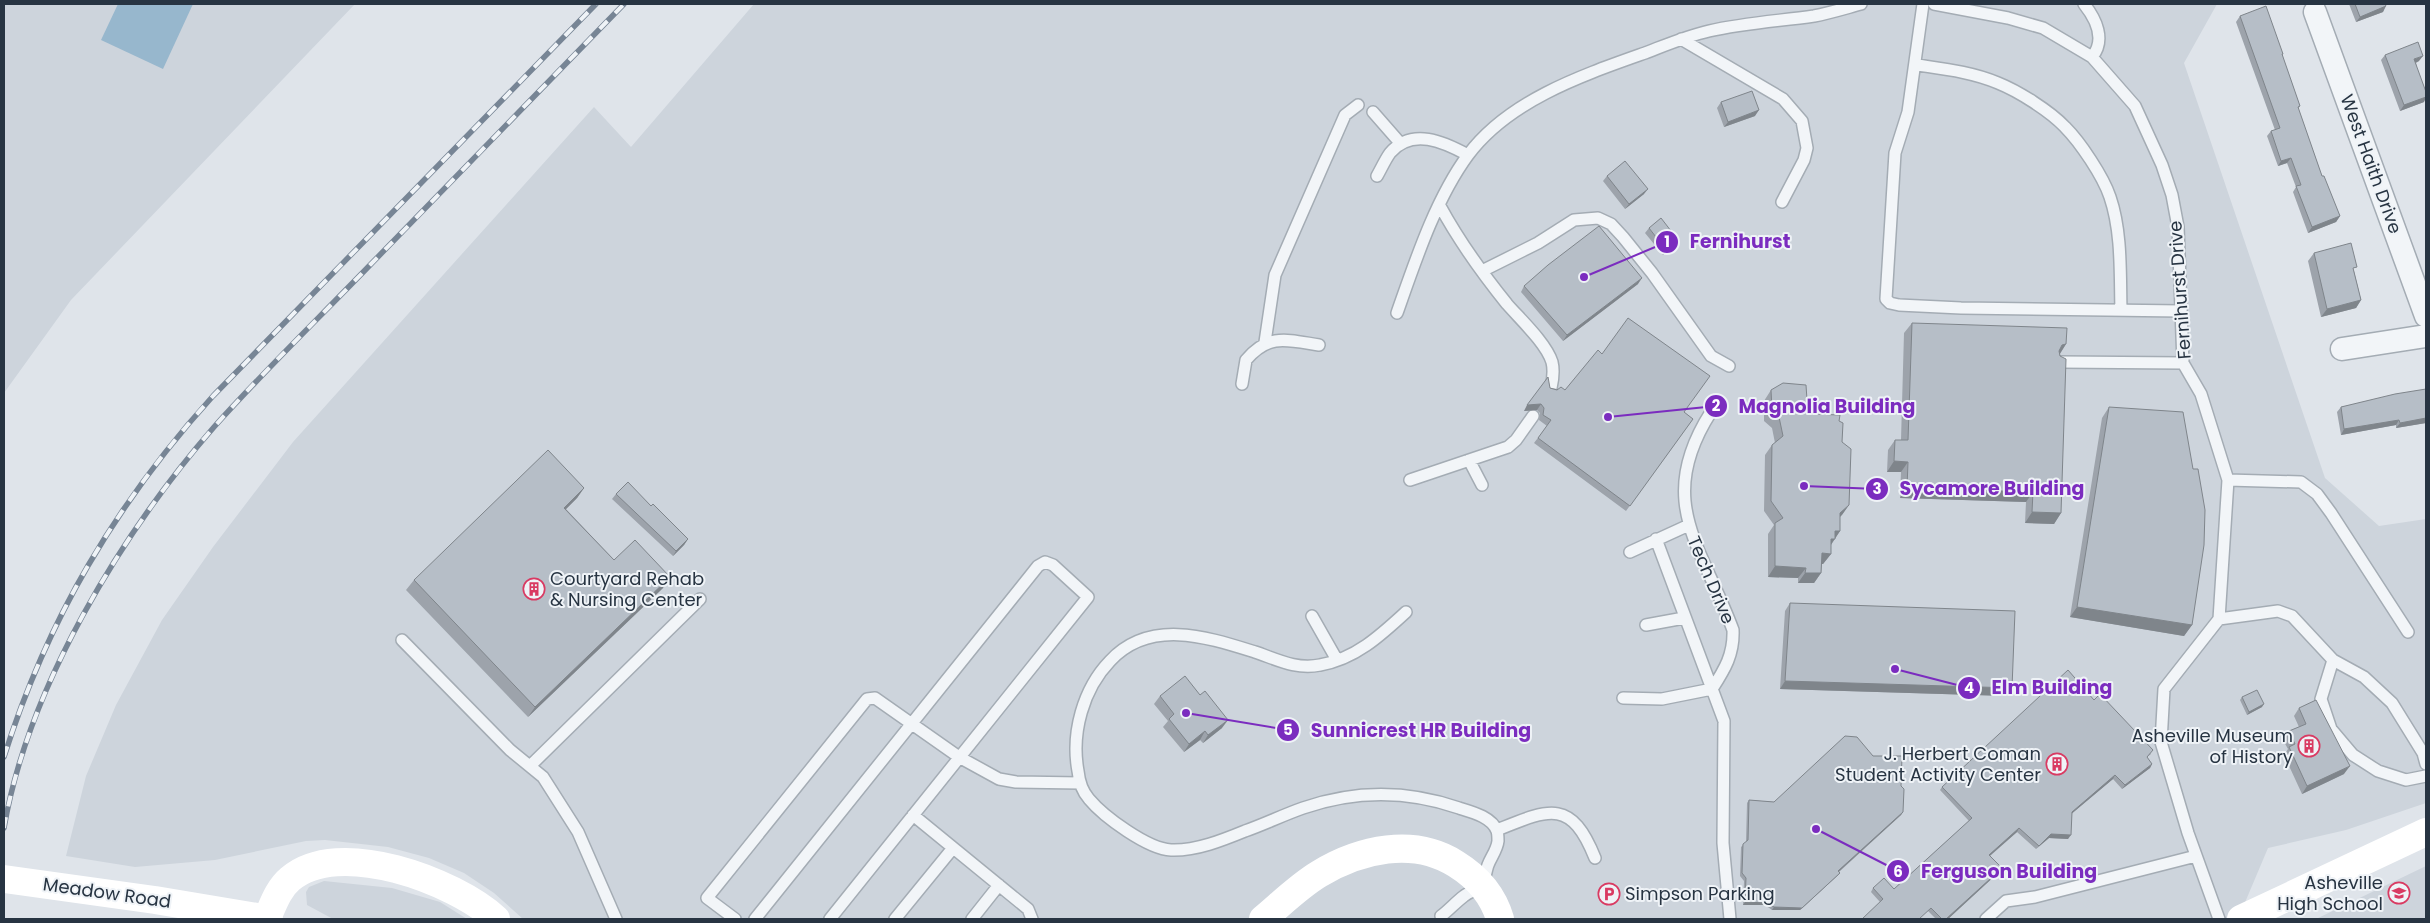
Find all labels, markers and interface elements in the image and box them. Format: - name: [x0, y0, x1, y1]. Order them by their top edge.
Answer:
- street label: West Haith Drive: [2335, 91, 2408, 237]
- street label: Fernihurst Drive: [2162, 220, 2197, 360]
- callout: Fernihurst: [1655, 225, 1801, 259]
- text: Fernihurst: [1690, 228, 1791, 255]
- text: 1: [1664, 231, 1670, 252]
- callout: Magnolia Building: [1704, 389, 1926, 423]
- text: Magnolia Building: [1738, 393, 1916, 420]
- text: 2: [1712, 395, 1721, 416]
- callout: Sycamore Building: [1865, 472, 2094, 506]
- text: Sycamore Building: [1900, 475, 2084, 502]
- text: 3: [1872, 478, 1882, 499]
- street label: Tech Drive: [1682, 532, 1741, 628]
- place label: Courtyard Rehab & Nursing Center: [550, 566, 704, 612]
- building icon: Courtyard Rehab & Nursing Center: [522, 577, 546, 601]
- callout: Elm Building: [1956, 671, 2122, 705]
- text: Elm Building: [1992, 674, 2112, 701]
- text: 4: [1964, 677, 1974, 698]
- callout: Sunnicrest HR Building: [1276, 713, 1541, 747]
- text: Sunnicrest HR Building: [1311, 717, 1531, 744]
- text: 5: [1283, 719, 1293, 740]
- place label: Asheville Museum of History: [2132, 723, 2293, 769]
- building icon: Asheville Museum of History: [2297, 734, 2321, 758]
- place label: J. Herbert Coman Student Activity Center: [1835, 741, 2041, 787]
- building icon: J. Herbert Coman Student Activity Center: [2045, 752, 2069, 776]
- callout: Ferguson Building: [1886, 854, 2107, 888]
- text: Ferguson Building: [1921, 858, 2097, 885]
- text: 6: [1893, 861, 1903, 882]
- place label: Asheville High School: [2277, 870, 2383, 916]
- street label: Meadow Road: [42, 871, 173, 914]
- place label: Simpson Parking: [1625, 881, 1775, 906]
- school or university icon: Asheville High School: [2387, 881, 2411, 905]
- parking icon: Simpson Parking: [1597, 882, 1621, 906]

